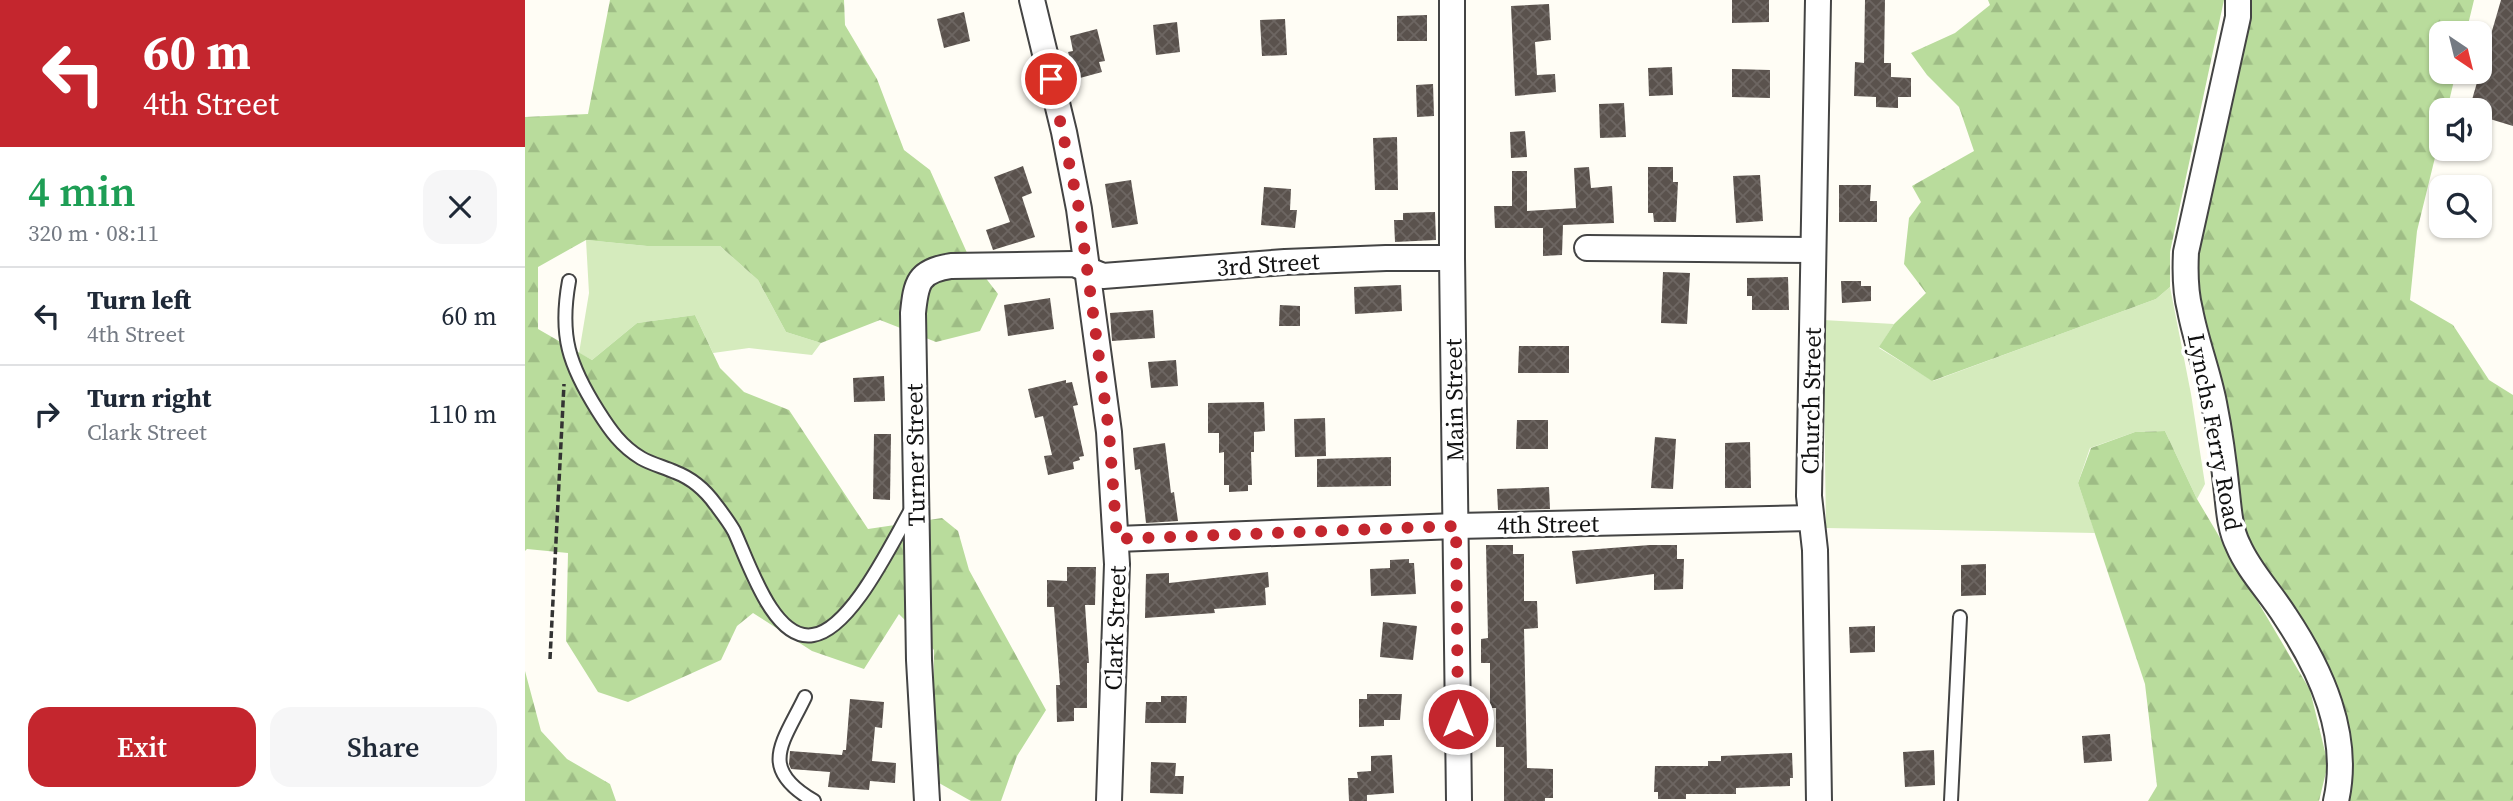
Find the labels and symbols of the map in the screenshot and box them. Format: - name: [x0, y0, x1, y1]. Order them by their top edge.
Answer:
- north arrow: [2429, 21, 2492, 84]
- pin: [1021, 49, 1081, 109]
- street label: 3rd Street: [1215, 244, 1321, 284]
- street label: Church Street: [1793, 327, 1829, 475]
- street label: Lynchs Ferry Road: [2180, 331, 2250, 534]
- street label: Main Street: [1436, 338, 1472, 462]
- street label: Turner Street: [897, 383, 933, 527]
- street label: 4th Street: [1497, 507, 1599, 541]
- street label: Clark Street: [1096, 565, 1134, 691]
- position arrow: [1421, 682, 1495, 756]

